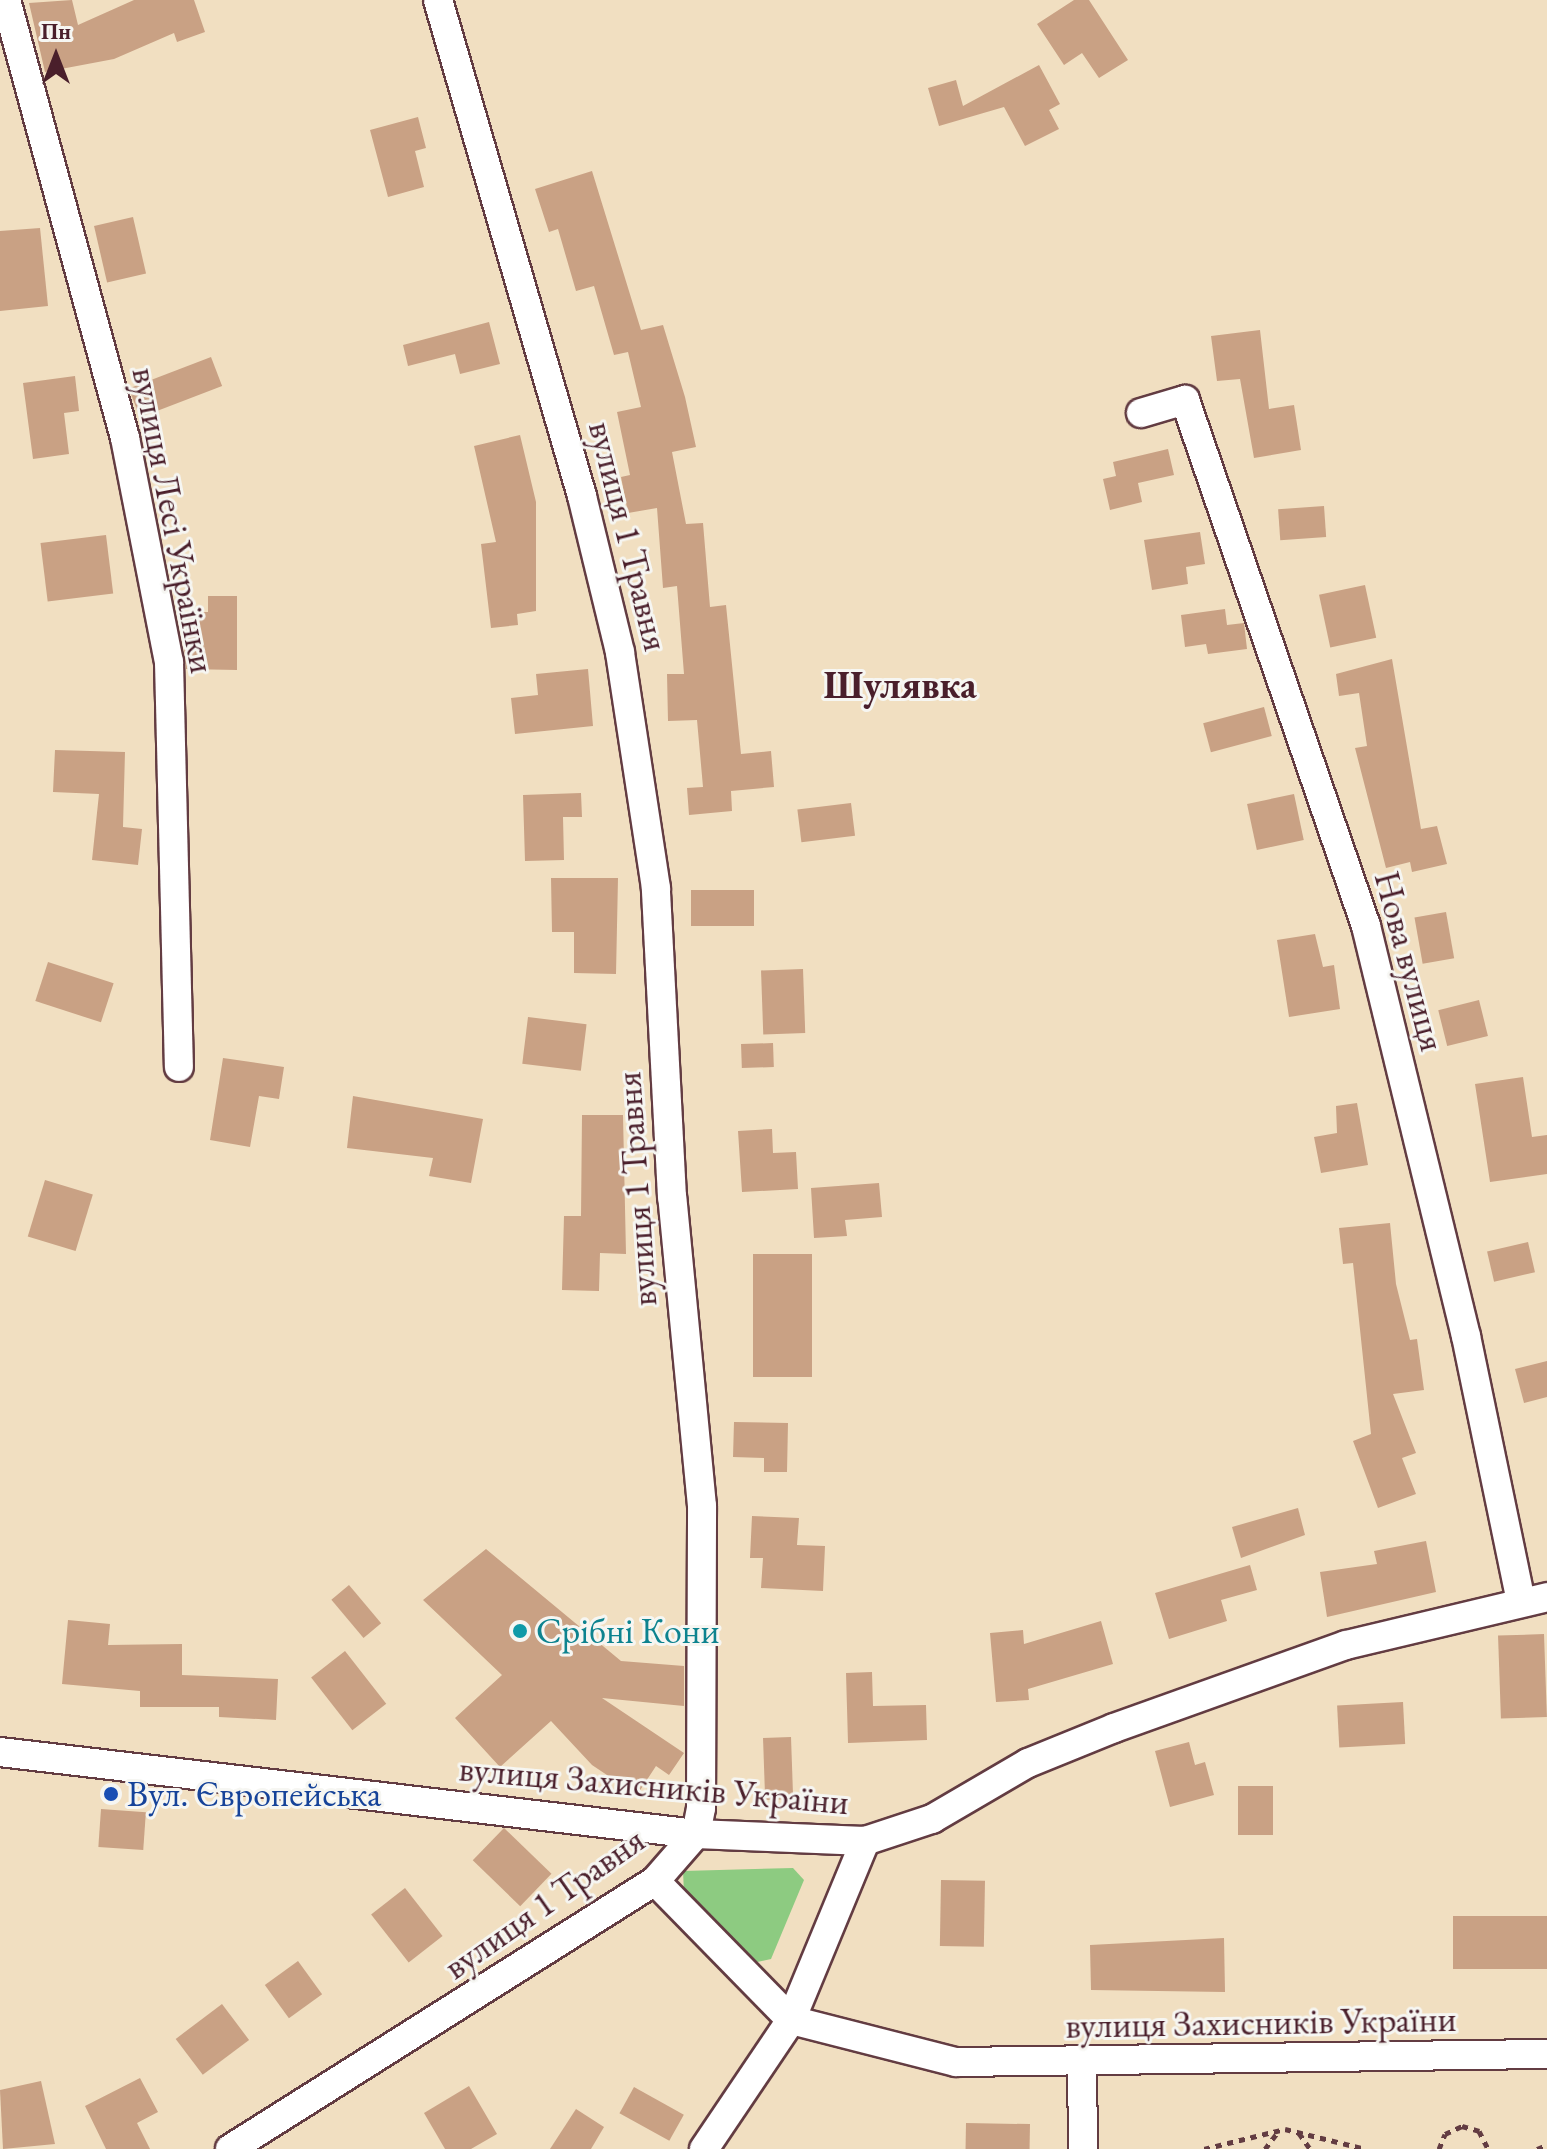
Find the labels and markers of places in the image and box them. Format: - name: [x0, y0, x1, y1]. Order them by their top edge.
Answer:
- place label: Срібні Кони: [536, 1609, 720, 1653]
- marker: Срібні Кони: [511, 1622, 529, 1640]
- place label: Вул. Європейська: [127, 1772, 381, 1816]
- marker: Вул. Європейська: [102, 1785, 120, 1803]

